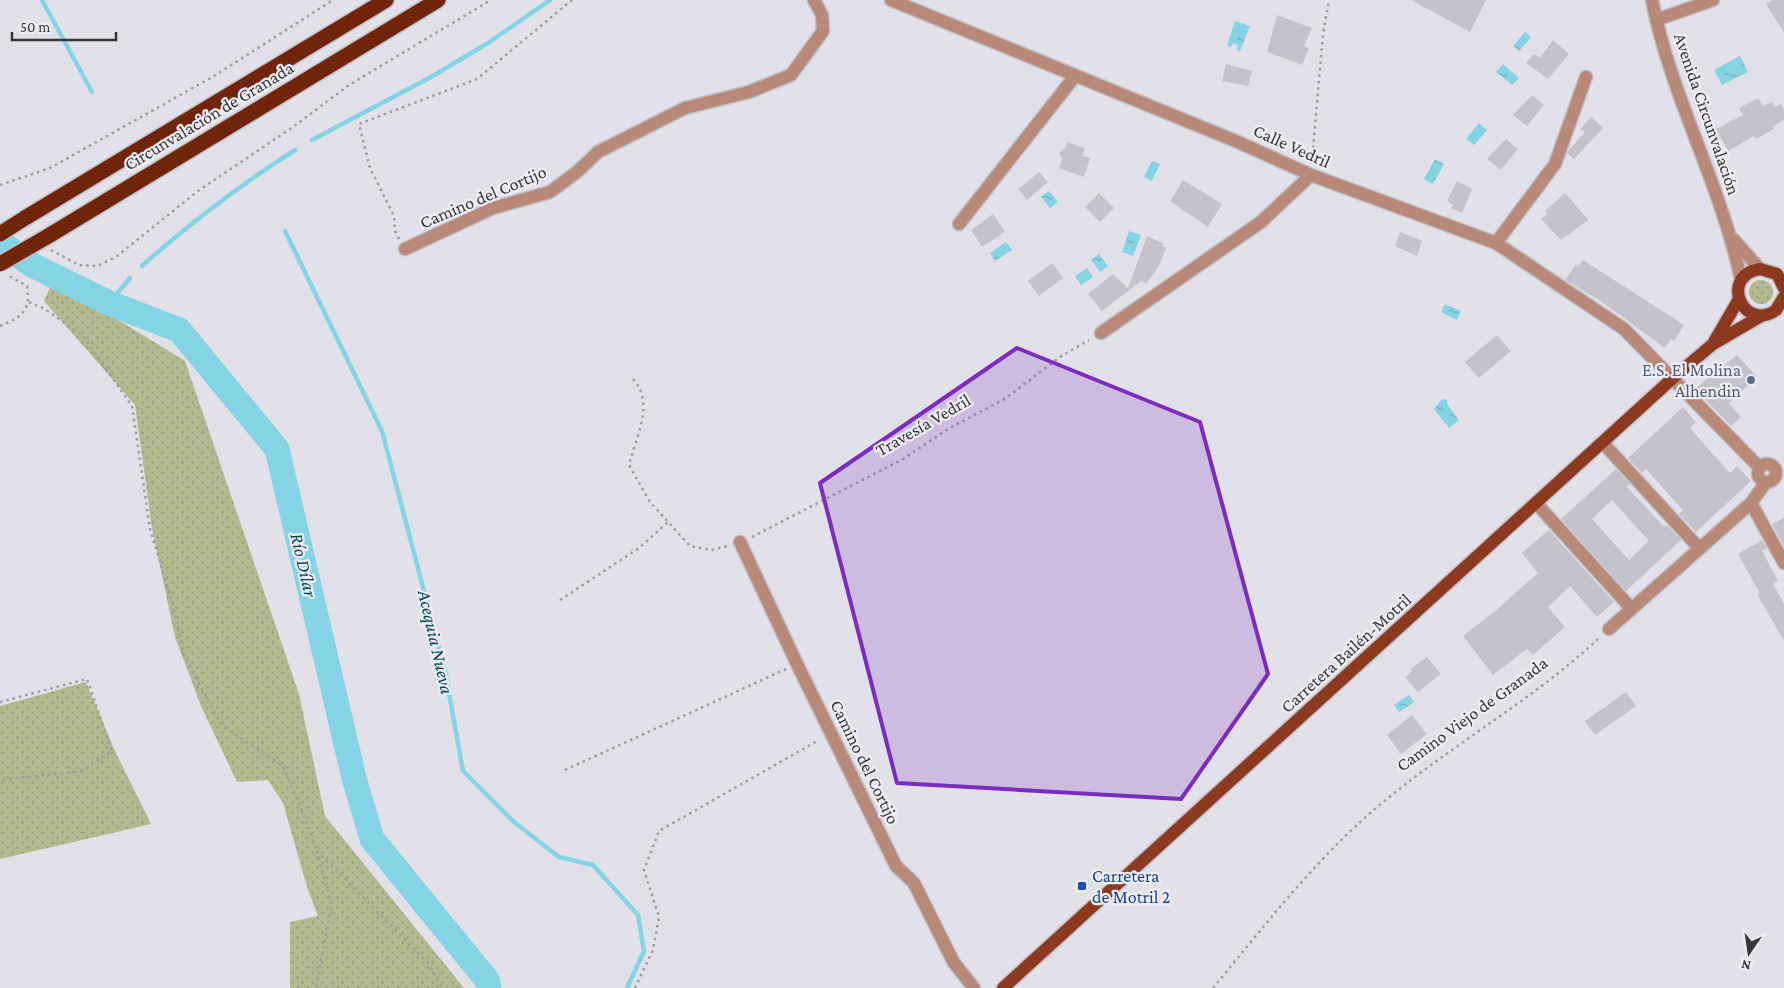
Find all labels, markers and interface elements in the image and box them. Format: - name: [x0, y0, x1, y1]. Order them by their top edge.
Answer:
- scale bar: [12, 10, 116, 42]
- text: 50 m: [20, 19, 50, 35]
- street label: Avenida Circunvalación: [1670, 30, 1744, 198]
- street label: Circunvalación de Granada: [121, 57, 297, 175]
- street label: Calle Vedril: [1250, 120, 1334, 172]
- street label: Camino del Cortijo: [417, 161, 550, 234]
- place label: E.S. El Molina Alhendin: [1642, 360, 1741, 401]
- marker: E.S. El Molina Alhendin: [1745, 374, 1757, 386]
- street label: Travesía Vedril: [872, 390, 974, 460]
- water label: Río Dílar: [286, 531, 322, 600]
- water label: Acequia Nueva: [414, 587, 458, 696]
- street label: Carretera Bailén-Motril: [1277, 589, 1415, 717]
- street label: Camino Viejo de Granada: [1393, 653, 1552, 776]
- street label: Camino del Cortijo: [825, 697, 904, 828]
- place label: Carretera de Motril 2: [1092, 866, 1170, 907]
- marker: Carretera de Motril 2: [1076, 880, 1088, 892]
- north arrow: [1724, 928, 1774, 978]
- text: N: [1739, 957, 1753, 975]

